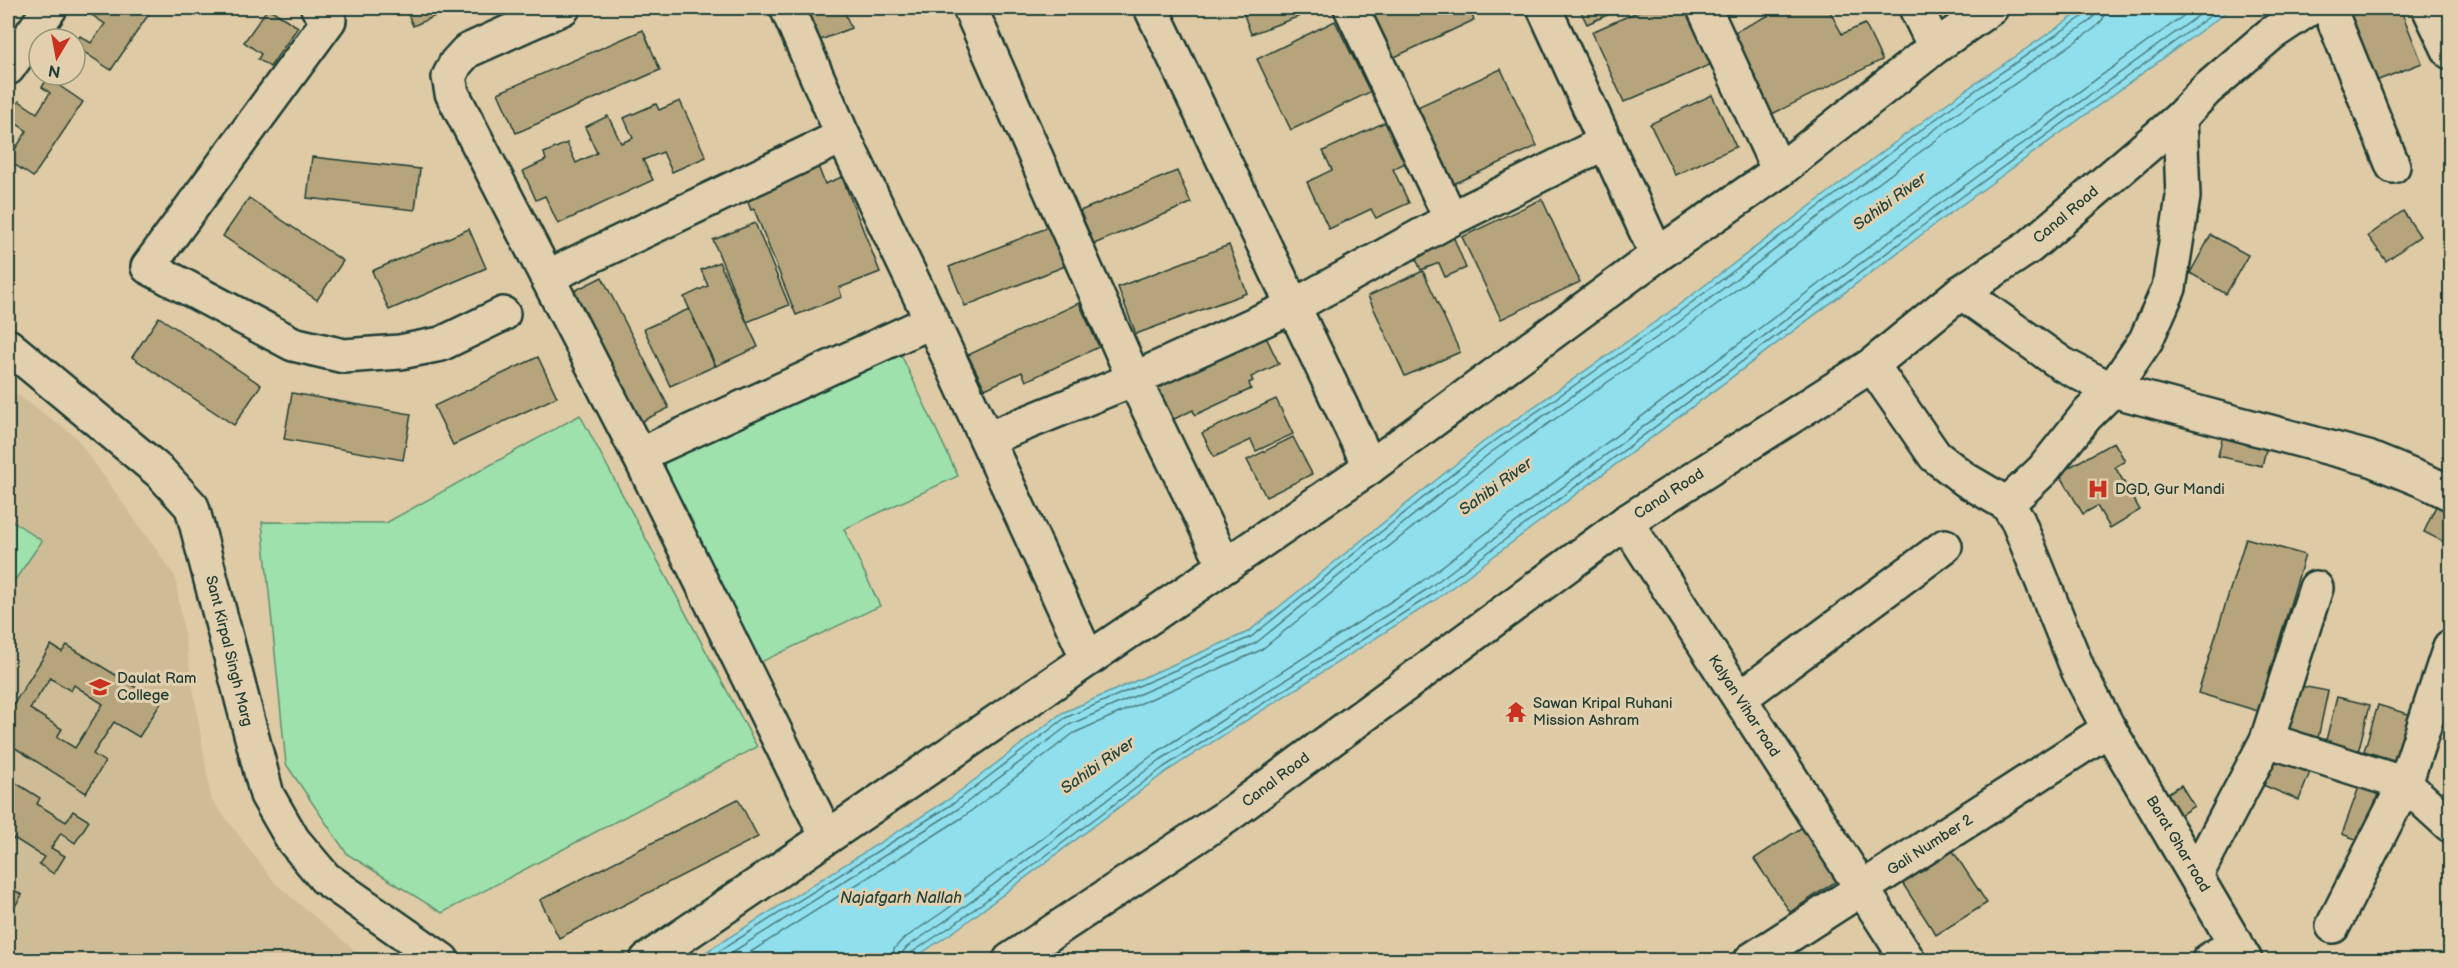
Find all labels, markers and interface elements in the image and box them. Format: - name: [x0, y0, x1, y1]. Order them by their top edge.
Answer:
- north arrow: [27, 27, 87, 87]
- text: N: [47, 60, 62, 81]
- water label: Sahibi River: [1850, 168, 1931, 235]
- street label: Canal Road: [2029, 182, 2103, 248]
- water label: Sahibi River: [1456, 453, 1537, 520]
- street label: Canal Road: [1630, 464, 1708, 524]
- hospital icon: DGD, Gur Mandi: [2086, 477, 2110, 501]
- place label: DGD, Gur Mandi: [2115, 480, 2225, 499]
- street label: Sant Kirpal Singh Marg: [201, 574, 257, 728]
- street label: Kalyan Vihar road: [1704, 651, 1784, 761]
- place label: Daulat Ram College: [117, 669, 197, 705]
- school or university icon: Daulat Ram College: [88, 675, 112, 699]
- place label: Sawan Kripal Ruhani Mission Ashram: [1533, 694, 1673, 730]
- temple icon: Sawan Kripal Ruhani Mission Ashram: [1504, 700, 1528, 724]
- water label: Sahibi River: [1058, 733, 1139, 798]
- street label: Canal Road: [1238, 748, 1314, 812]
- street label: Barat Ghar road: [2142, 792, 2214, 896]
- street label: Gali Number 2: [1884, 810, 1977, 880]
- water label: Najafgarh Nallah: [840, 889, 962, 908]

